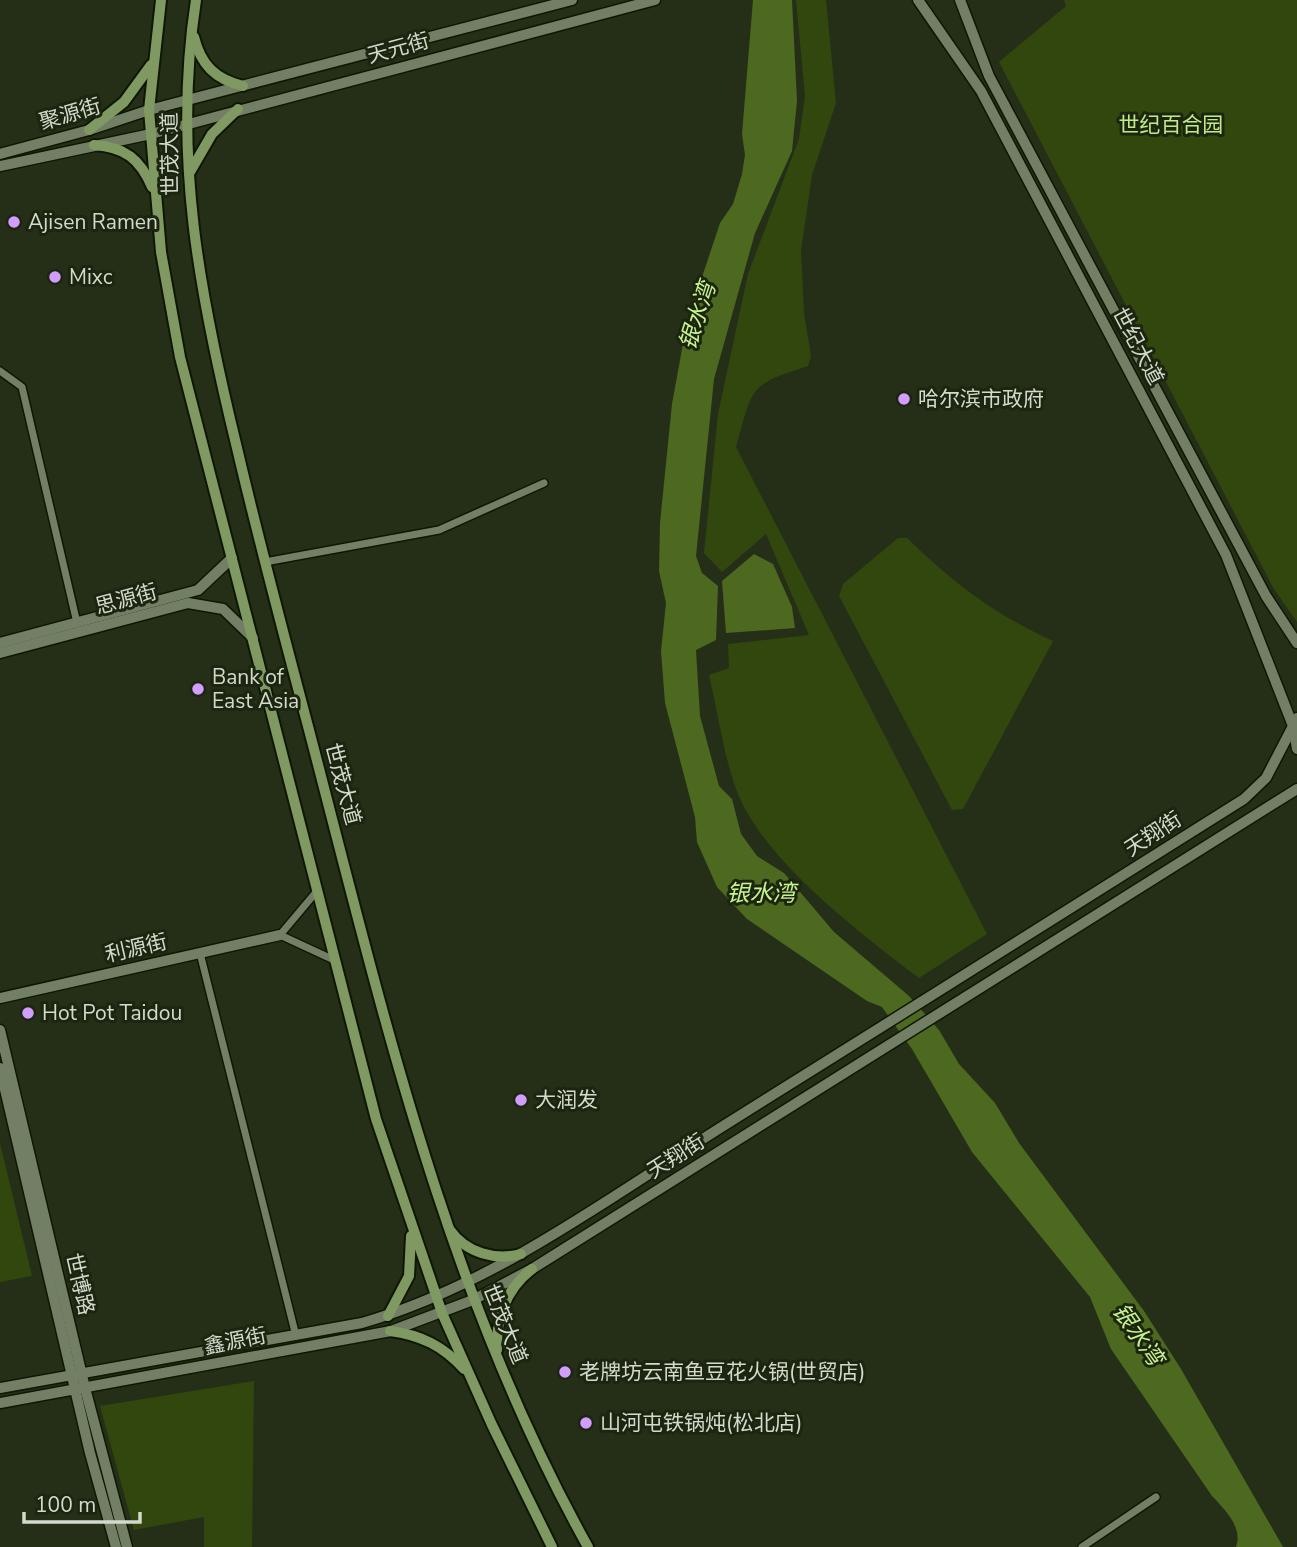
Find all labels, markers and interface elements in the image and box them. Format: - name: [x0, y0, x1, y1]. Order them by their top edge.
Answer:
- street label: 天元街: [364, 26, 432, 70]
- street label: 聚源街: [36, 92, 104, 136]
- park label: 世纪百合园: [1119, 111, 1224, 139]
- street label: 世茂大道: [155, 112, 185, 196]
- place label: Ajisen Ramen: [28, 208, 158, 236]
- marker: Ajisen Ramen: [6, 214, 22, 230]
- place label: Mixс: [69, 263, 113, 291]
- marker: Mixс: [47, 269, 63, 285]
- water label: 银水湾: [672, 275, 724, 354]
- street label: 世纪大道: [1106, 302, 1170, 390]
- place label: 哈尔滨市政府: [918, 385, 1044, 413]
- marker: 哈尔滨市政府: [896, 391, 912, 407]
- street label: 思源街: [92, 577, 160, 621]
- place label: Bank of East Asia: [212, 663, 299, 715]
- marker: Bank of East Asia: [190, 681, 206, 697]
- street label: 世茂大道: [319, 740, 367, 828]
- street label: 天翔街: [1119, 805, 1187, 863]
- water label: 银水湾: [727, 878, 800, 909]
- street label: 利源街: [102, 927, 170, 969]
- place label: Hot Pot Taidou: [42, 999, 182, 1027]
- marker: Hot Pot Taidou: [20, 1005, 36, 1021]
- place label: 大润发: [535, 1086, 598, 1114]
- marker: 大润发: [513, 1092, 529, 1108]
- street label: 天翔街: [642, 1127, 710, 1185]
- street label: 世博路: [59, 1250, 101, 1318]
- street label: 世茂大道: [476, 1280, 534, 1368]
- water label: 银水湾: [1105, 1297, 1172, 1375]
- street label: 鑫源街: [201, 1321, 269, 1361]
- place label: 老牌坊云南鱼豆花火锅(世贸店): [579, 1358, 865, 1386]
- marker: 老牌坊云南鱼豆花火锅(世贸店): [557, 1364, 573, 1380]
- place label: 山河屯铁锅炖(松北店): [600, 1409, 802, 1437]
- marker: 山河屯铁锅炖(松北店): [578, 1415, 594, 1431]
- scale bar: [24, 1480, 140, 1524]
- text: 100 m: [35, 1491, 96, 1519]

